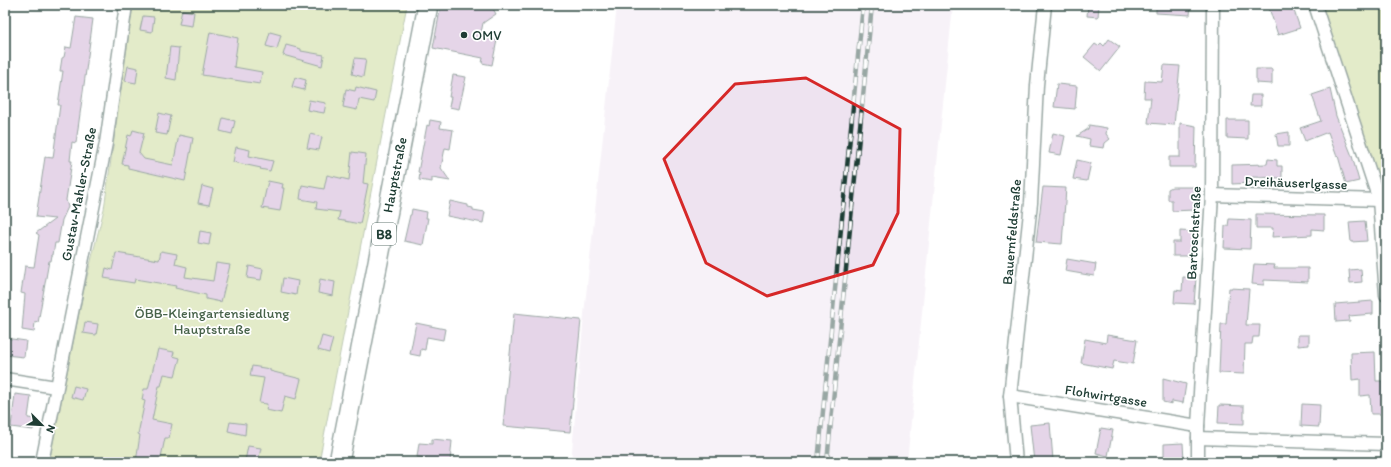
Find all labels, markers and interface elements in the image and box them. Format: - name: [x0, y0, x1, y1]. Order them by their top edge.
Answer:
- place label: OMV: [472, 27, 502, 44]
- marker: OMV: [459, 30, 469, 40]
- street label: Gustav-Mahler-Straße: [58, 125, 100, 262]
- street label: Hauptstraße: [379, 135, 411, 214]
- street label: Dreihäuserlgasse: [1244, 173, 1348, 193]
- street label: Bauernfeldstraße: [999, 178, 1025, 286]
- street label: Bartoschstraße: [1183, 185, 1205, 280]
- road number: B8: [372, 223, 396, 245]
- park label: ÖBB-Kleingartensiedlung Hauptstraße: [135, 305, 290, 338]
- street label: Flohwirtgasse: [1064, 381, 1149, 411]
- north arrow: [22, 405, 62, 445]
- text: N: [43, 423, 58, 435]

